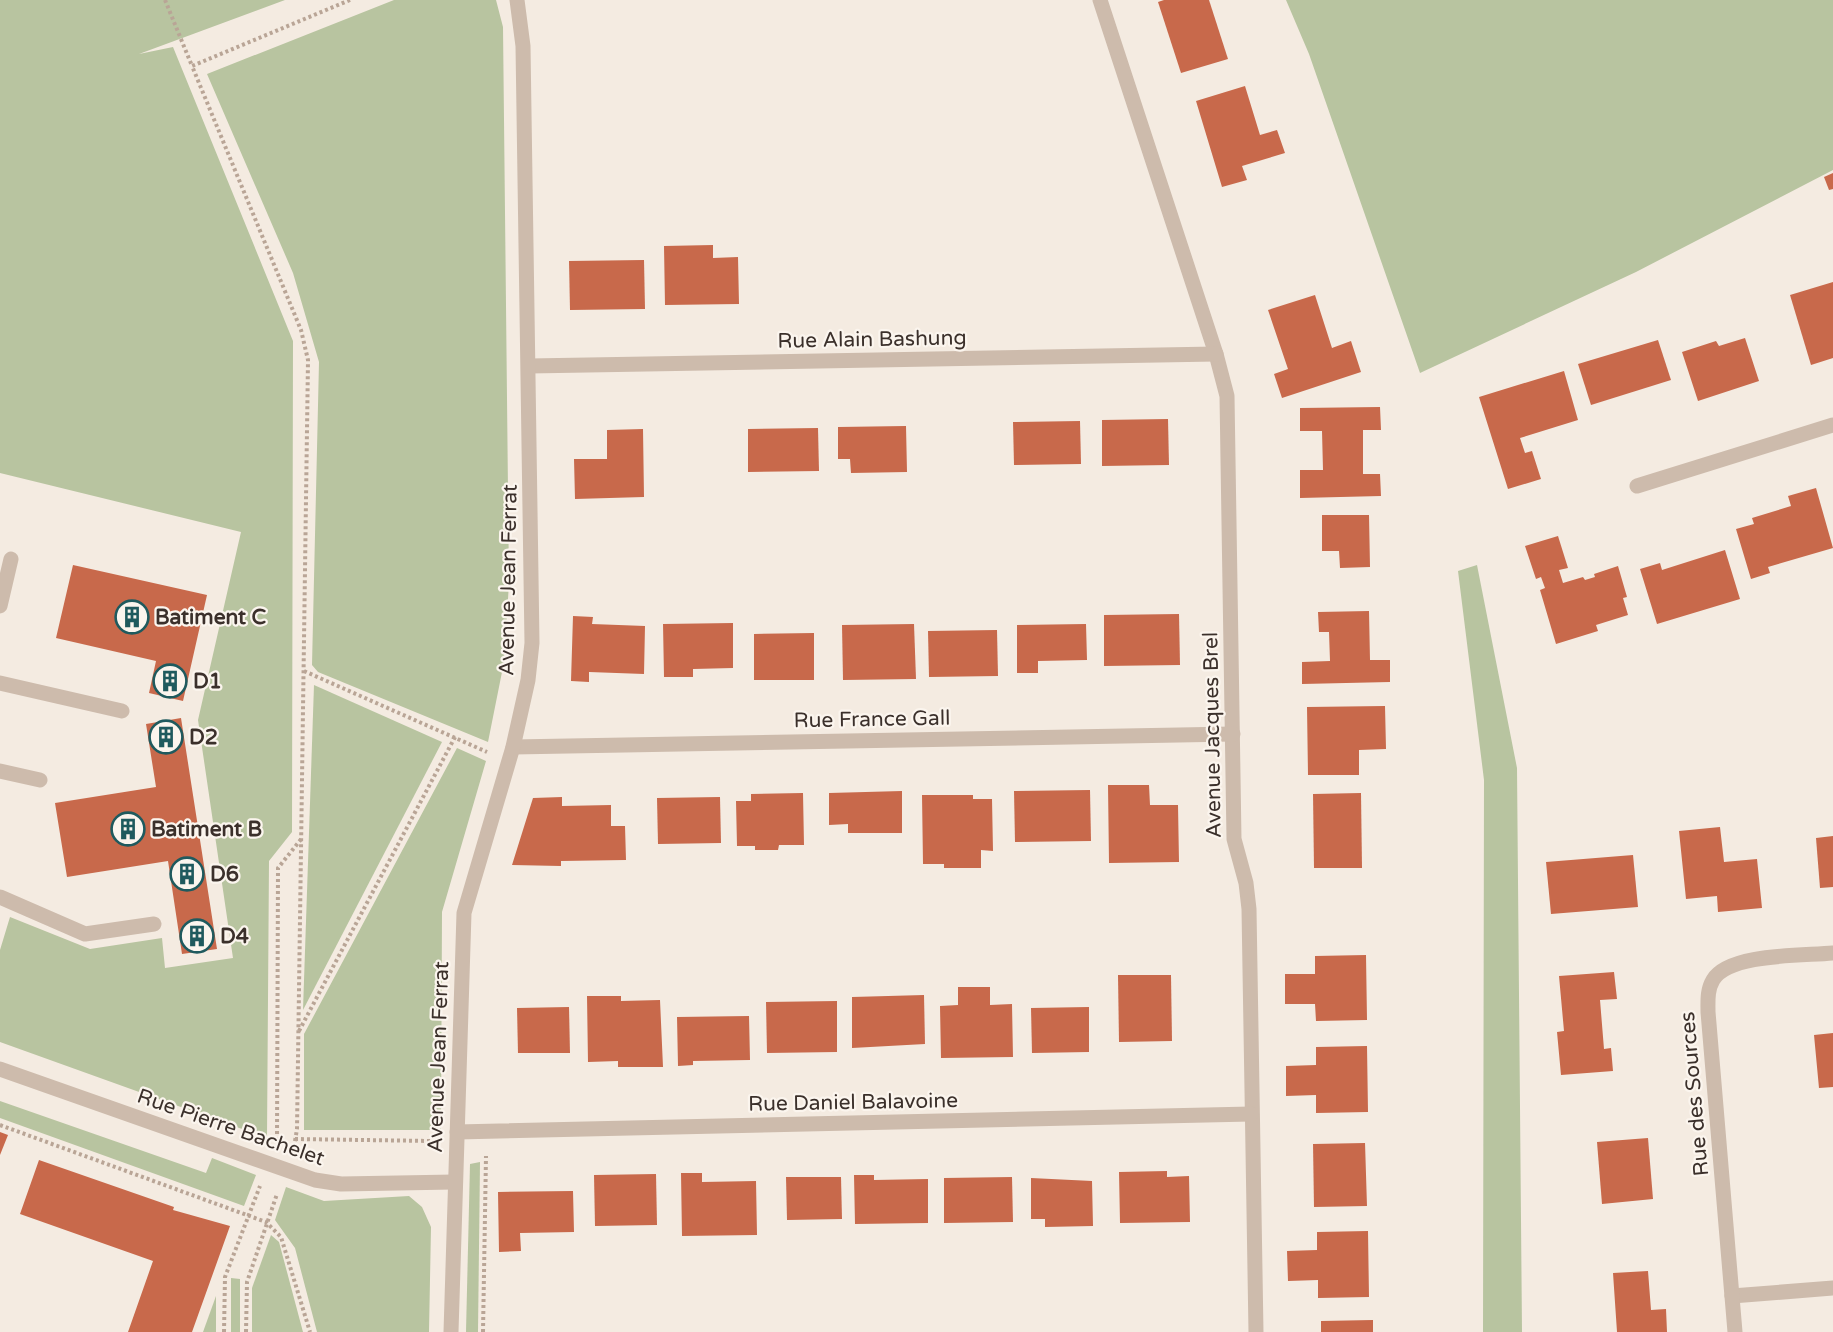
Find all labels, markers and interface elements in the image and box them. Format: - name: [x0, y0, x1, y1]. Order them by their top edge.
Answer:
- street label: Rue Alain Bashung: [777, 325, 967, 354]
- street label: Avenue Jean Ferrat: [494, 484, 523, 676]
- building icon: Batiment C: [114, 599, 150, 635]
- place label: Batiment C: [155, 605, 267, 630]
- street label: Avenue Jacques Brel: [1198, 632, 1227, 838]
- building icon: D1: [152, 663, 188, 699]
- place label: D1: [193, 669, 222, 694]
- street label: Rue France Gall: [794, 706, 950, 733]
- building icon: D2: [148, 719, 184, 755]
- place label: D2: [189, 725, 218, 750]
- building icon: Batiment B: [110, 811, 146, 847]
- place label: Batiment B: [151, 817, 262, 842]
- building icon: D6: [169, 856, 205, 892]
- place label: D6: [210, 862, 239, 887]
- building icon: D4: [179, 918, 215, 954]
- place label: D4: [220, 924, 249, 949]
- street label: Avenue Jean Ferrat: [423, 961, 454, 1153]
- street label: Rue des Sources: [1675, 1011, 1714, 1177]
- street label: Rue Pierre Bachelet: [134, 1084, 328, 1171]
- street label: Rue Daniel Balavoine: [748, 1088, 958, 1117]

